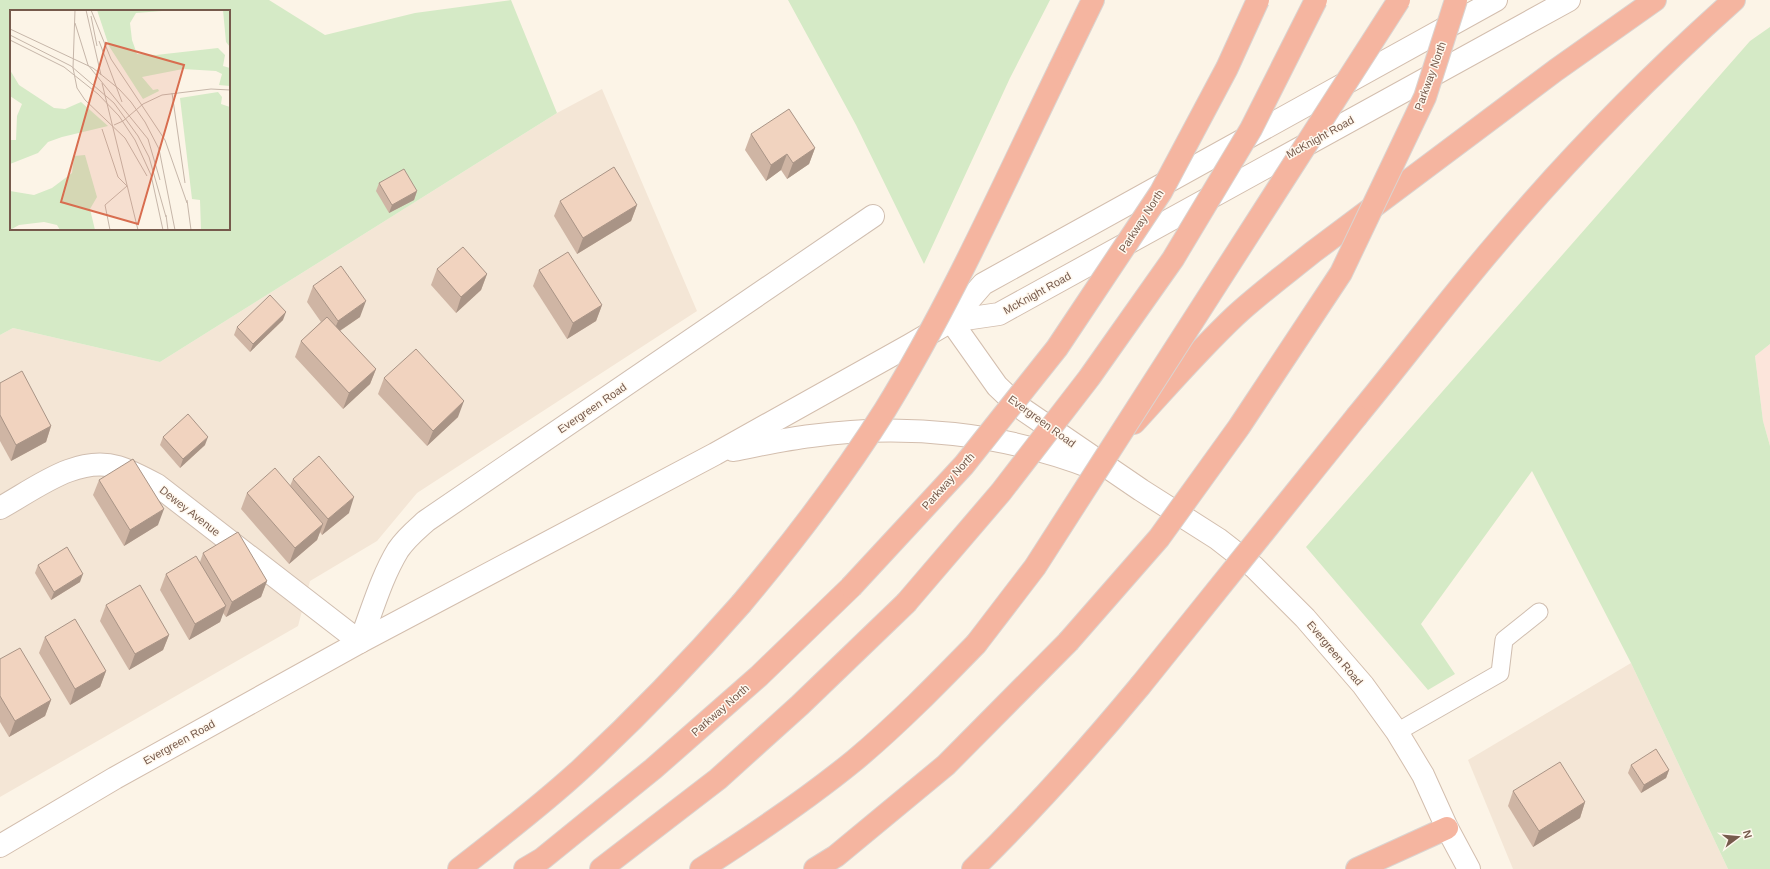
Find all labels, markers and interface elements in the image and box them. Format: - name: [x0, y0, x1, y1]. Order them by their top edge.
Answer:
- inset map: [10, 10, 230, 230]
- street label: Parkway North: [1412, 40, 1448, 112]
- street label: McKnight Road: [1284, 114, 1356, 160]
- street label: Parkway North: [1116, 187, 1166, 255]
- street label: McKnight Road: [1001, 270, 1073, 316]
- street label: Evergreen Road: [555, 381, 629, 435]
- street label: Evergreen Road: [1006, 393, 1078, 449]
- street label: Parkway North: [919, 450, 977, 512]
- street label: Dewey Avenue: [157, 484, 223, 538]
- street label: Evergreen Road: [1305, 618, 1365, 688]
- street label: Parkway North: [689, 682, 751, 738]
- street label: Evergreen Road: [141, 717, 217, 767]
- north arrow: [1718, 817, 1758, 857]
- text: N: [1741, 829, 1754, 840]

